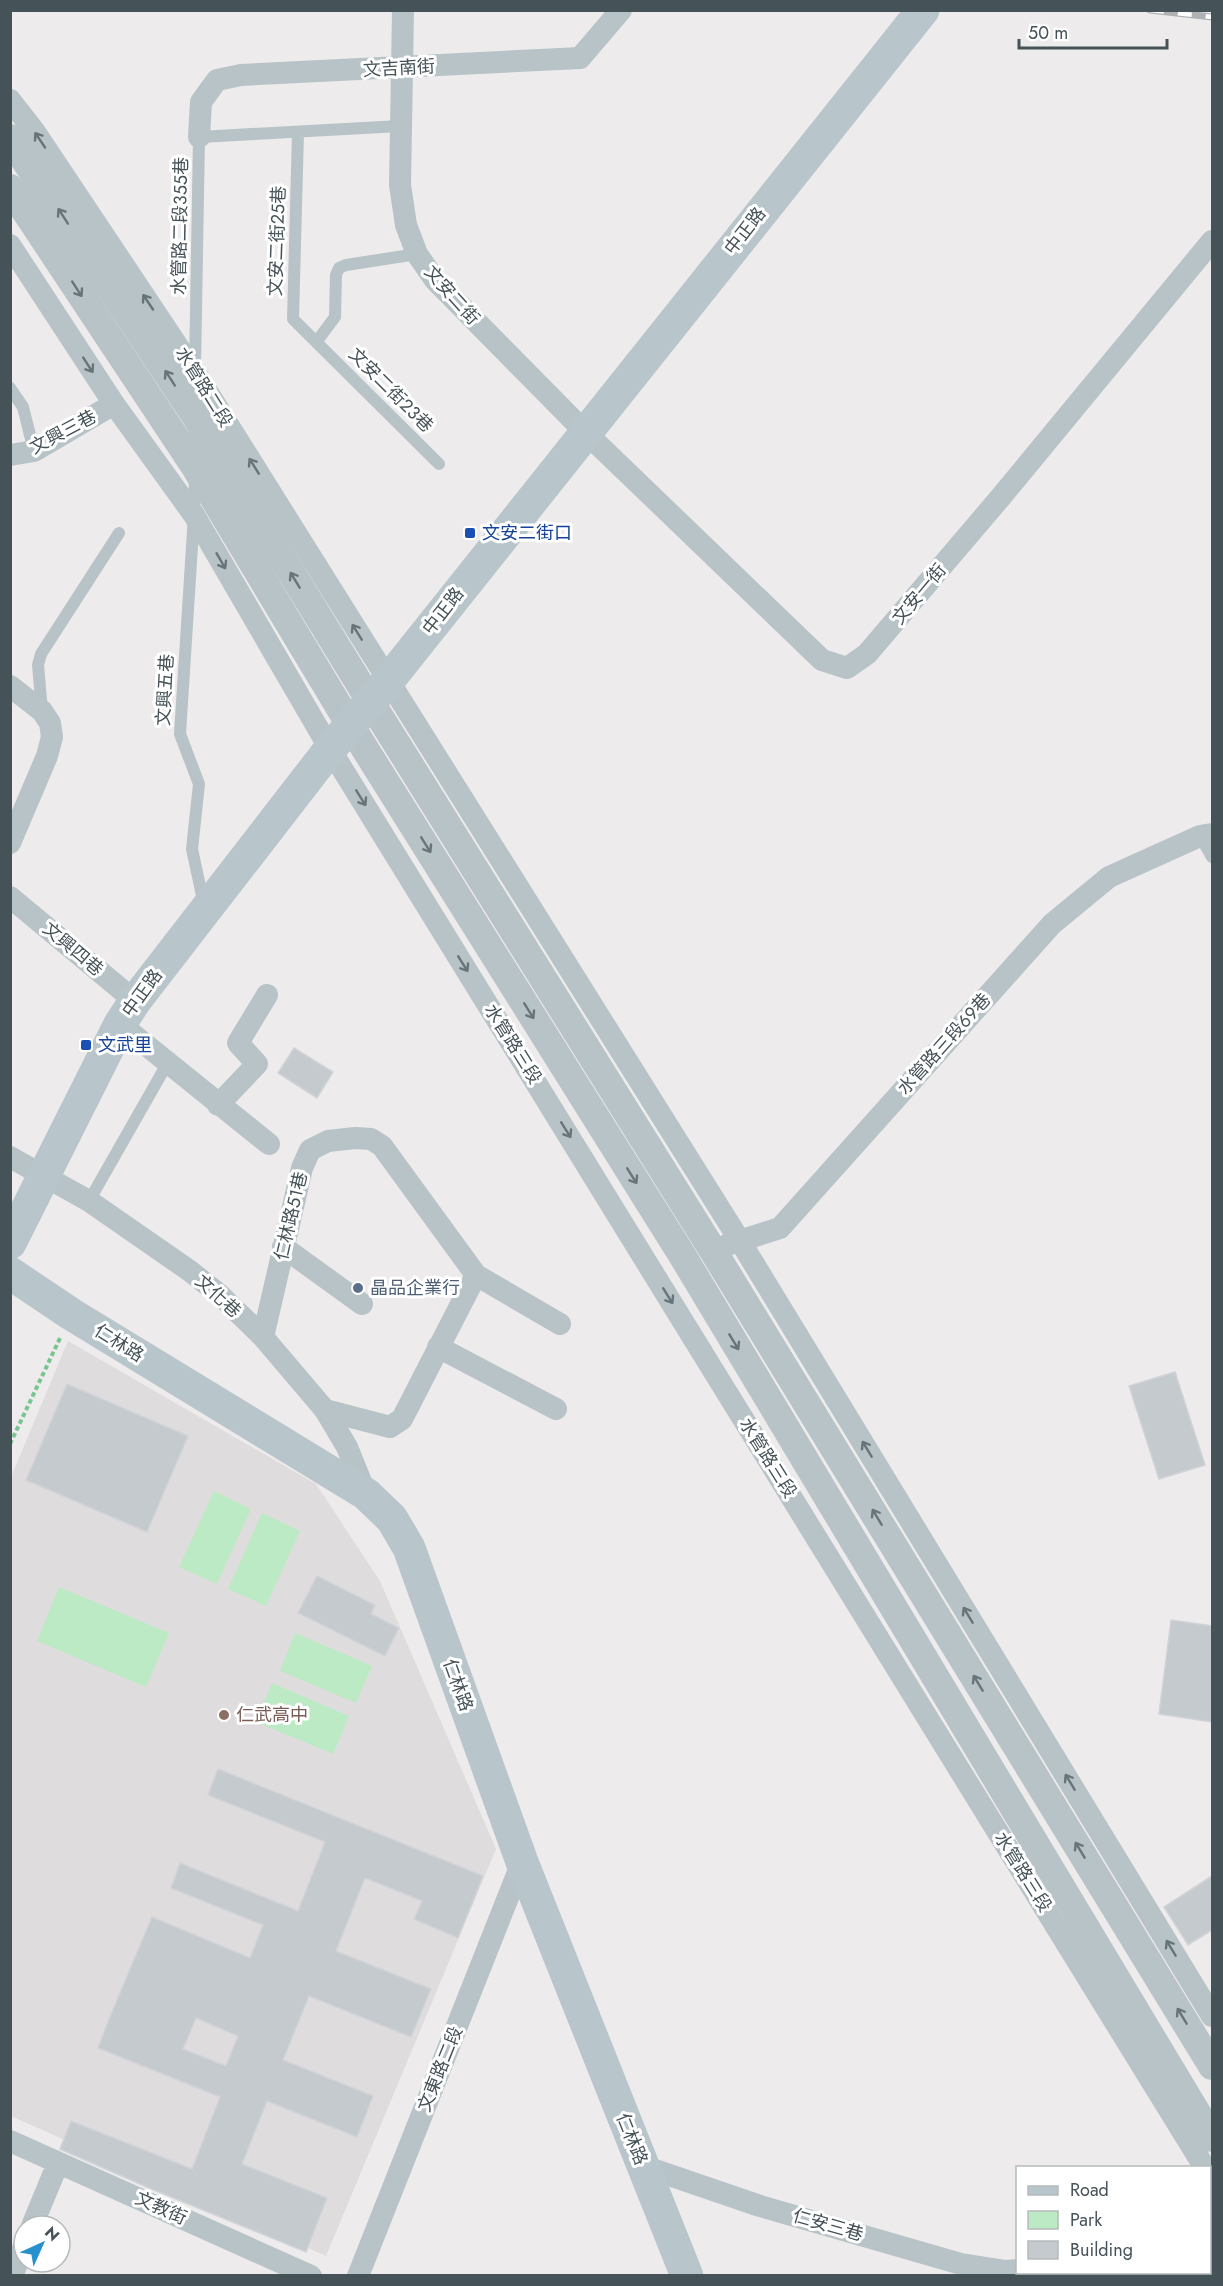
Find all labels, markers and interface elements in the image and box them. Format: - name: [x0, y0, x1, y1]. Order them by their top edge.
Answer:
- scale bar: [1019, 12, 1168, 50]
- text: 50 m: [1028, 20, 1068, 46]
- street label: 文吉南街: [362, 53, 436, 83]
- one-way arrow: [34, 131, 47, 148]
- street label: 水管路二段355巷: [166, 157, 194, 295]
- street label: 文安二街25巷: [262, 185, 292, 297]
- street label: 中正路: [718, 202, 772, 260]
- one-way arrow: [57, 208, 69, 224]
- street label: 文安二街: [418, 260, 486, 330]
- one-way arrow: [72, 280, 84, 297]
- one-way arrow: [142, 294, 154, 311]
- street label: 水管路二段: [169, 342, 239, 432]
- street label: 文安二街23巷: [343, 342, 439, 438]
- one-way arrow: [82, 356, 95, 373]
- one-way arrow: [164, 371, 176, 387]
- street label: 文興三巷: [25, 404, 101, 460]
- one-way arrow: [247, 458, 259, 475]
- place label: 文安二街口: [482, 520, 572, 546]
- marker: 文安二街口: [463, 526, 477, 540]
- one-way arrow: [215, 552, 227, 569]
- street label: 文安一街: [886, 558, 952, 630]
- one-way arrow: [289, 572, 301, 589]
- street label: 中正路: [416, 582, 470, 640]
- one-way arrow: [350, 624, 362, 641]
- street label: 文興五巷: [150, 653, 180, 727]
- one-way arrow: [355, 790, 367, 806]
- one-way arrow: [419, 837, 432, 854]
- street label: 文興四巷: [37, 916, 109, 982]
- one-way arrow: [457, 956, 470, 973]
- street label: 中正路: [116, 964, 168, 1022]
- street label: 水管路三段69巷: [891, 987, 997, 1101]
- street label: 水管路三段: [478, 999, 548, 1089]
- one-way arrow: [523, 1002, 535, 1019]
- place label: 文武里: [98, 1032, 152, 1058]
- marker: 文武里: [79, 1038, 93, 1052]
- one-way arrow: [560, 1121, 572, 1138]
- one-way arrow: [627, 1167, 639, 1184]
- street label: 仁林路51巷: [268, 1169, 314, 1263]
- street label: 文化巷: [189, 1268, 247, 1324]
- place label: 晶品企業行: [370, 1275, 460, 1301]
- marker: 晶品企業行: [351, 1281, 365, 1295]
- one-way arrow: [663, 1287, 675, 1304]
- street label: 仁林路: [89, 1318, 149, 1368]
- one-way arrow: [728, 1333, 740, 1350]
- street label: 水管路三段: [733, 1413, 803, 1503]
- one-way arrow: [860, 1441, 872, 1458]
- one-way arrow: [870, 1509, 882, 1526]
- one-way arrow: [962, 1607, 975, 1624]
- street label: 仁林路: [437, 1655, 479, 1715]
- one-way arrow: [972, 1675, 984, 1692]
- place label: 仁武高中: [236, 1702, 308, 1728]
- marker: 仁武高中: [217, 1708, 231, 1722]
- one-way arrow: [1063, 1774, 1075, 1791]
- street label: 水管路三段: [988, 1827, 1058, 1917]
- one-way arrow: [1074, 1842, 1086, 1859]
- one-way arrow: [1165, 1940, 1177, 1957]
- one-way arrow: [1175, 2008, 1187, 2025]
- street label: 文東路二段: [411, 2022, 469, 2116]
- street label: 仁林路: [610, 2109, 654, 2169]
- legend: [1016, 2166, 1211, 2274]
- text: Road: [1070, 2177, 1109, 2203]
- street label: 文教街: [131, 2185, 191, 2231]
- street label: 仁安三巷: [790, 2203, 866, 2247]
- text: Park: [1070, 2207, 1102, 2233]
- north arrow: [12, 2214, 72, 2274]
- text: N: [40, 2221, 65, 2246]
- text: Building: [1070, 2237, 1133, 2263]

